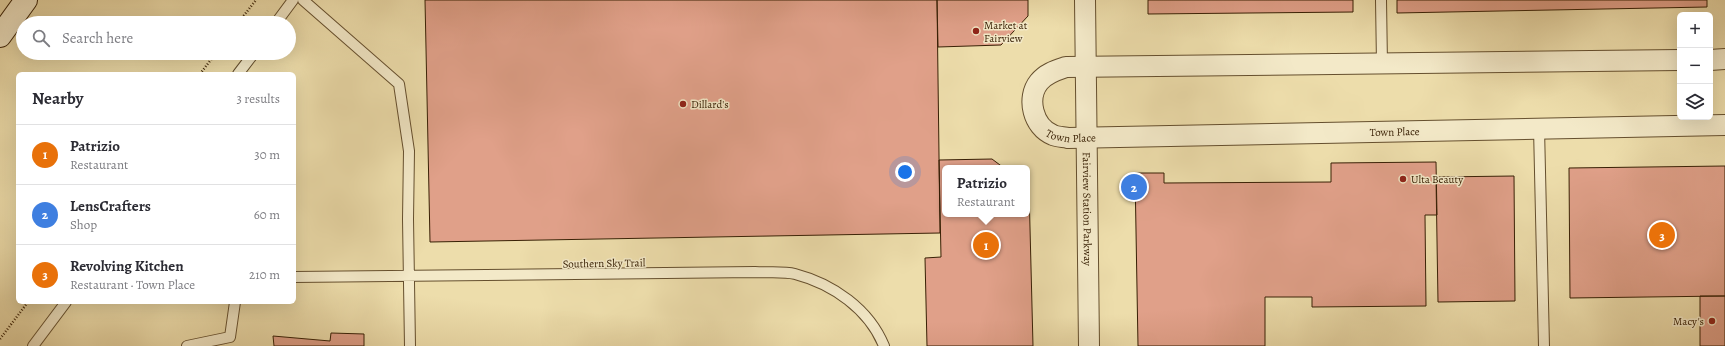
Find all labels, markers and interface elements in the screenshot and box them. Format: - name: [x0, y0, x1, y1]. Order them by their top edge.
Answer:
- map controls: [1677, 12, 1713, 120]
- button: +: [1677, 12, 1713, 48]
- search box: [16, 16, 296, 60]
- place label: Market at Fairview: [984, 18, 1028, 46]
- marker: Market at Fairview: [971, 26, 981, 36]
- icon: search: [30, 27, 52, 49]
- text: Search here: [62, 28, 133, 48]
- button: −: [1677, 48, 1713, 84]
- button: layers: [1677, 84, 1713, 120]
- text: Nearby: [32, 87, 83, 110]
- text: 3 results: [236, 90, 280, 107]
- place label: Dillard's: [691, 97, 729, 112]
- marker: Dillard's: [678, 99, 688, 109]
- street label: Town Place: [1370, 124, 1420, 140]
- street label: Town Place: [1043, 126, 1096, 146]
- text: Patrizio: [70, 136, 120, 156]
- text: 1: [43, 146, 47, 163]
- text: 30 m: [254, 146, 280, 163]
- street label: Fairview Station Parkway: [1079, 152, 1095, 266]
- text: Restaurant: [70, 156, 128, 173]
- your location: [895, 162, 915, 182]
- popup: [942, 165, 1030, 217]
- pin: 2: [1121, 172, 1147, 202]
- place label: Ulta Beauty: [1411, 172, 1463, 187]
- text: Patrizio: [957, 173, 1007, 193]
- marker: Ulta Beauty: [1398, 174, 1408, 184]
- text: Restaurant: [957, 193, 1015, 210]
- text: LensCrafters: [70, 196, 151, 216]
- text: 2: [42, 206, 48, 223]
- text: 60 m: [254, 206, 280, 223]
- text: Shop: [70, 216, 97, 233]
- pin: 3: [1649, 220, 1675, 250]
- pin: 1: [973, 230, 999, 260]
- street label: Southern Sky Trail: [562, 255, 646, 272]
- text: Revolving Kitchen: [70, 256, 184, 276]
- text: 3: [42, 266, 48, 283]
- text: 210 m: [249, 266, 280, 283]
- text: Restaurant · Town Place: [70, 276, 195, 293]
- place label: Macy's: [1673, 314, 1704, 329]
- marker: Macy's: [1707, 316, 1717, 326]

